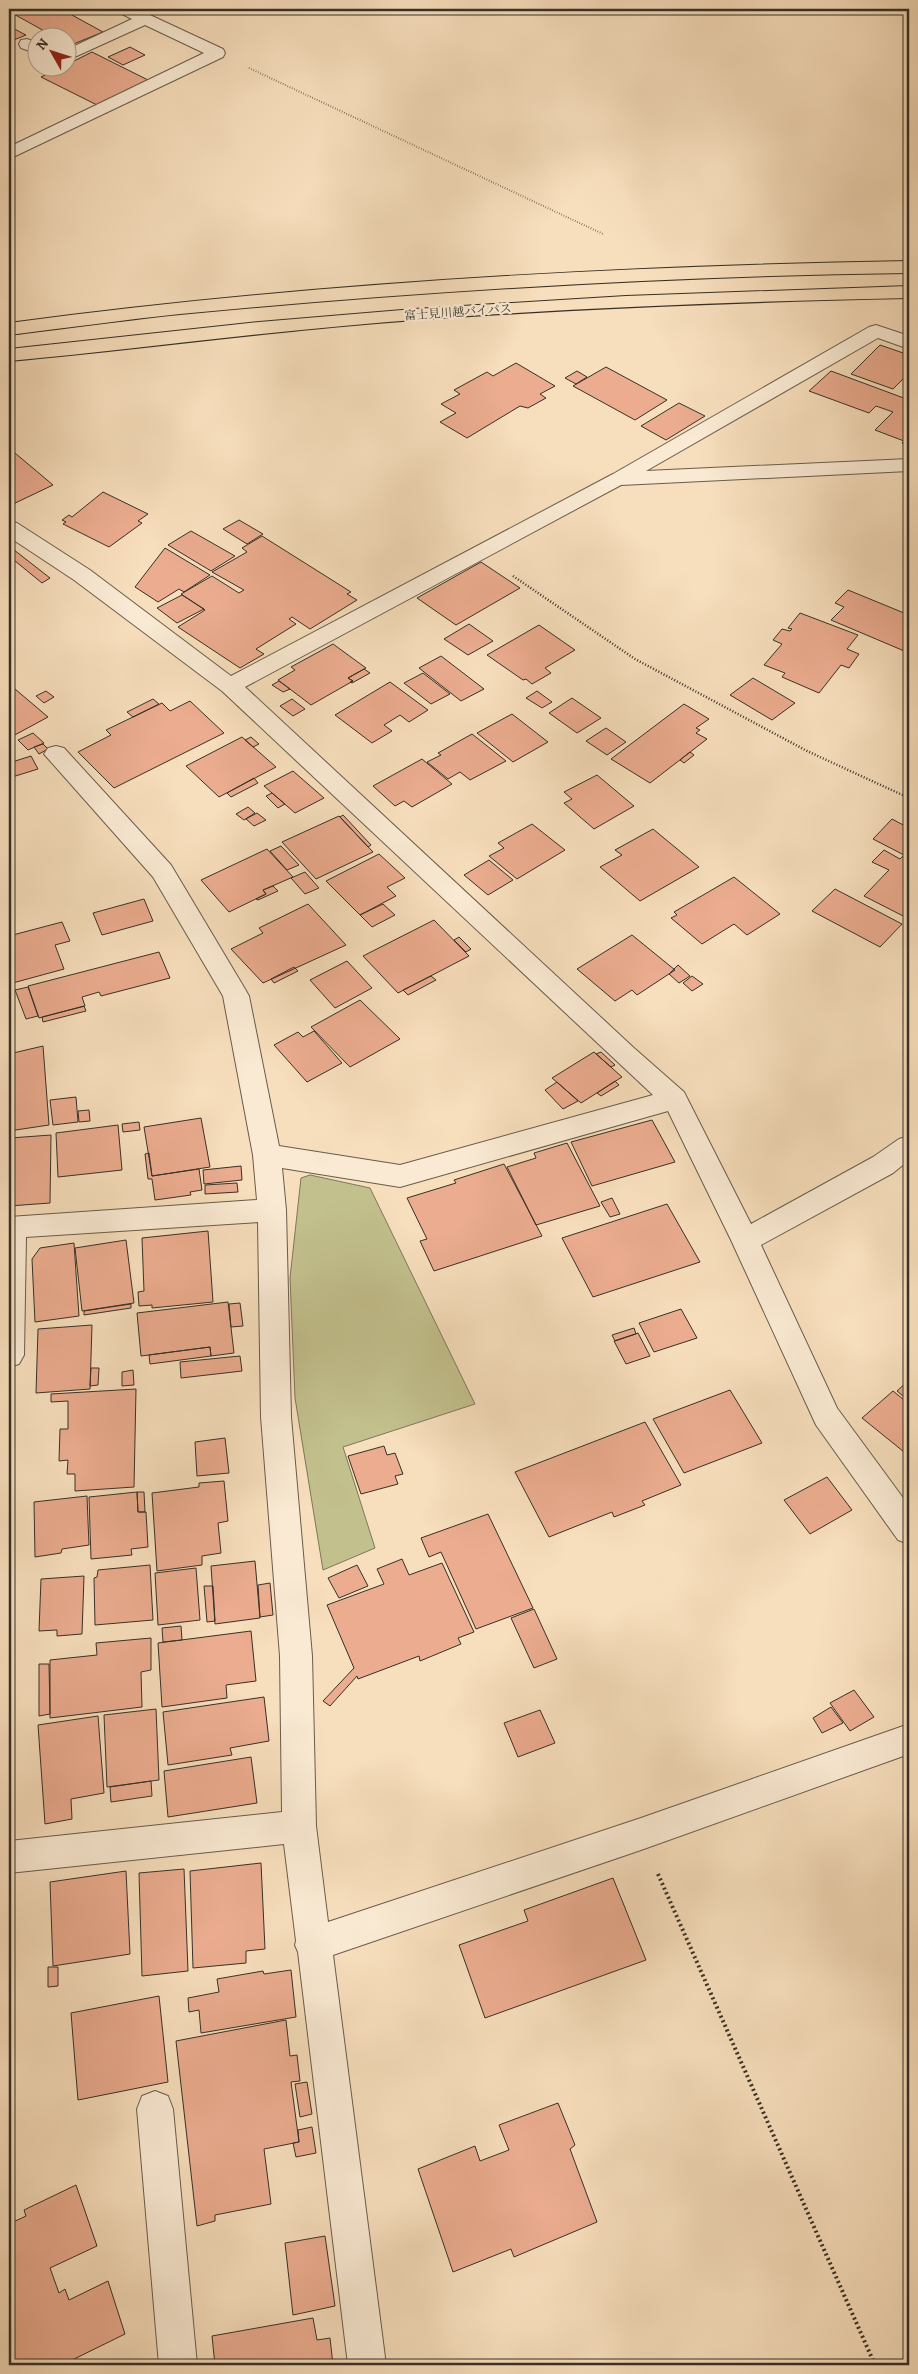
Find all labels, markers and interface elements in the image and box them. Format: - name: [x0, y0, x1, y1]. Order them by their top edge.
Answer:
- north arrow: [28, 28, 78, 78]
- text: N: [32, 34, 53, 54]
- street label: 富士見川越バイパス: [404, 300, 512, 324]

